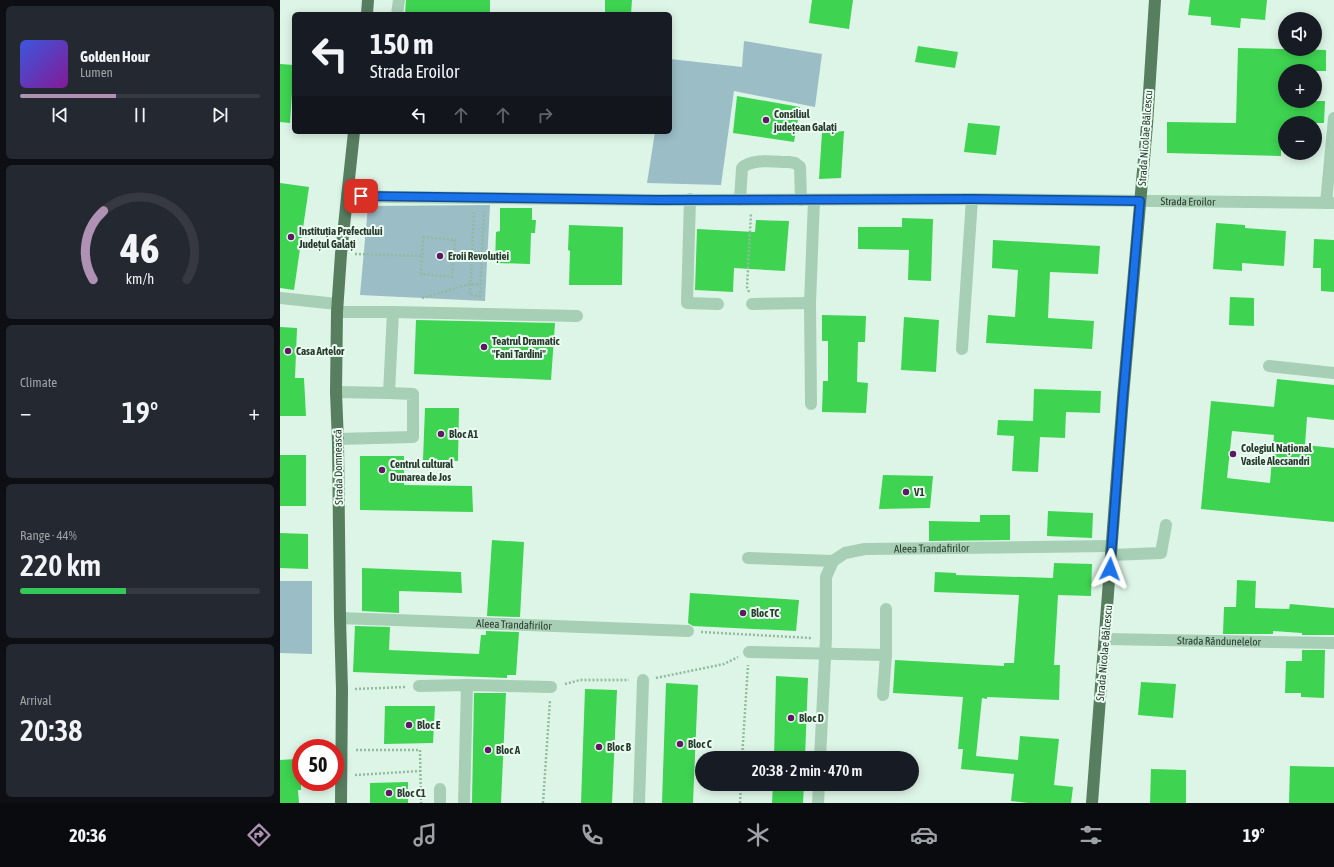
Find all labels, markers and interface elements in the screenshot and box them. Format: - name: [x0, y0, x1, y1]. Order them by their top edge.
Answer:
- map controls: [1278, 12, 1322, 160]
- button: sound: [1278, 12, 1322, 56]
- icon: left: [304, 28, 356, 80]
- text: 150 m: [370, 28, 433, 60]
- text: Golden Hour: [80, 48, 150, 65]
- text: Strada Eroilor: [370, 61, 459, 82]
- button: +: [1278, 64, 1322, 108]
- text: Lumen: [80, 65, 113, 80]
- street label: Strada Nicolae Bălcescu: [1136, 90, 1154, 186]
- icon: previous: [49, 104, 71, 126]
- icon: pause: [129, 104, 151, 126]
- icon: next: [209, 104, 231, 126]
- icon: left: [408, 104, 430, 126]
- icon: ahead: [450, 104, 472, 126]
- icon: ahead: [492, 104, 514, 126]
- icon: right: [534, 104, 556, 126]
- place label: Consiliul județean Galați: [773, 108, 837, 134]
- marker: Consiliul județean Galați: [761, 115, 771, 125]
- button: −: [1278, 116, 1322, 160]
- pin: [344, 179, 378, 213]
- icon: arrive: [350, 185, 372, 207]
- street label: Strada Eroilor: [1161, 195, 1216, 208]
- text: 46: [119, 224, 160, 272]
- place label: Instituția Prefectului Județul Galați: [298, 225, 383, 251]
- marker: Instituția Prefectului Județul Galați: [286, 232, 296, 242]
- place label: Eroii Revoluției: [448, 250, 510, 263]
- marker: Eroii Revoluției: [435, 251, 445, 261]
- text: km/h: [126, 271, 154, 287]
- place label: Teatrul Dramatic "Fani Tardini": [492, 335, 560, 360]
- marker: Teatrul Dramatic "Fani Tardini": [479, 342, 489, 352]
- place label: Casa Artelor: [296, 345, 345, 357]
- marker: Casa Artelor: [283, 346, 293, 356]
- text: Climate: [20, 375, 57, 390]
- text: 19°: [122, 395, 158, 429]
- text: −: [20, 399, 31, 425]
- text: +: [249, 399, 260, 425]
- place label: Bloc A1: [449, 428, 478, 440]
- street label: Strada Domnească: [331, 429, 345, 505]
- marker: Bloc A1: [436, 429, 446, 439]
- place label: Colegiul Național Vasile Alecsandri: [1240, 442, 1313, 467]
- marker: Colegiul Național Vasile Alecsandri: [1228, 449, 1238, 459]
- place label: Centrul cultural Dunarea de Jos: [390, 458, 454, 483]
- marker: Centrul cultural Dunarea de Jos: [377, 465, 387, 475]
- place label: V1: [913, 486, 925, 498]
- marker: V1: [901, 487, 911, 497]
- text: Range · 44%: [20, 528, 77, 543]
- street label: Aleea Trandafirilor: [894, 542, 970, 555]
- text: 220 km: [20, 548, 101, 582]
- position arrow: [1089, 548, 1131, 590]
- street label: Strada Nicolae Bălcescu: [1094, 605, 1114, 701]
- place label: Bloc TC: [751, 607, 779, 619]
- marker: Bloc TC: [738, 608, 748, 618]
- street label: Aleea Trandafirilor: [476, 617, 553, 632]
- street label: Strada Rândunelelor: [1177, 634, 1262, 648]
- text: Arrival: [20, 693, 52, 708]
- place label: Bloc D: [799, 712, 824, 724]
- text: 20:38: [20, 713, 82, 747]
- marker: Bloc D: [786, 713, 796, 723]
- place label: Bloc E: [417, 719, 441, 731]
- marker: Bloc E: [404, 720, 414, 730]
- place label: Bloc C: [688, 738, 712, 750]
- speed limit sign: 50: [292, 739, 344, 791]
- marker: Bloc C: [675, 739, 685, 749]
- place label: Bloc B: [607, 741, 632, 753]
- marker: Bloc B: [594, 742, 604, 752]
- place label: Bloc A: [496, 744, 521, 756]
- marker: Bloc A: [483, 745, 493, 755]
- text: 20:38 · 2 min · 470 m: [752, 762, 862, 779]
- place label: Bloc C1: [397, 787, 426, 799]
- marker: Bloc C1: [384, 788, 394, 798]
- icon: directions: [245, 821, 273, 849]
- icon: music: [411, 821, 439, 849]
- icon: phone: [578, 821, 606, 849]
- icon: climate: [744, 821, 772, 849]
- icon: car: [910, 821, 938, 849]
- icon: filters: [1077, 821, 1105, 849]
- text: 20:36: [69, 825, 107, 846]
- text: 19°: [1243, 825, 1265, 846]

